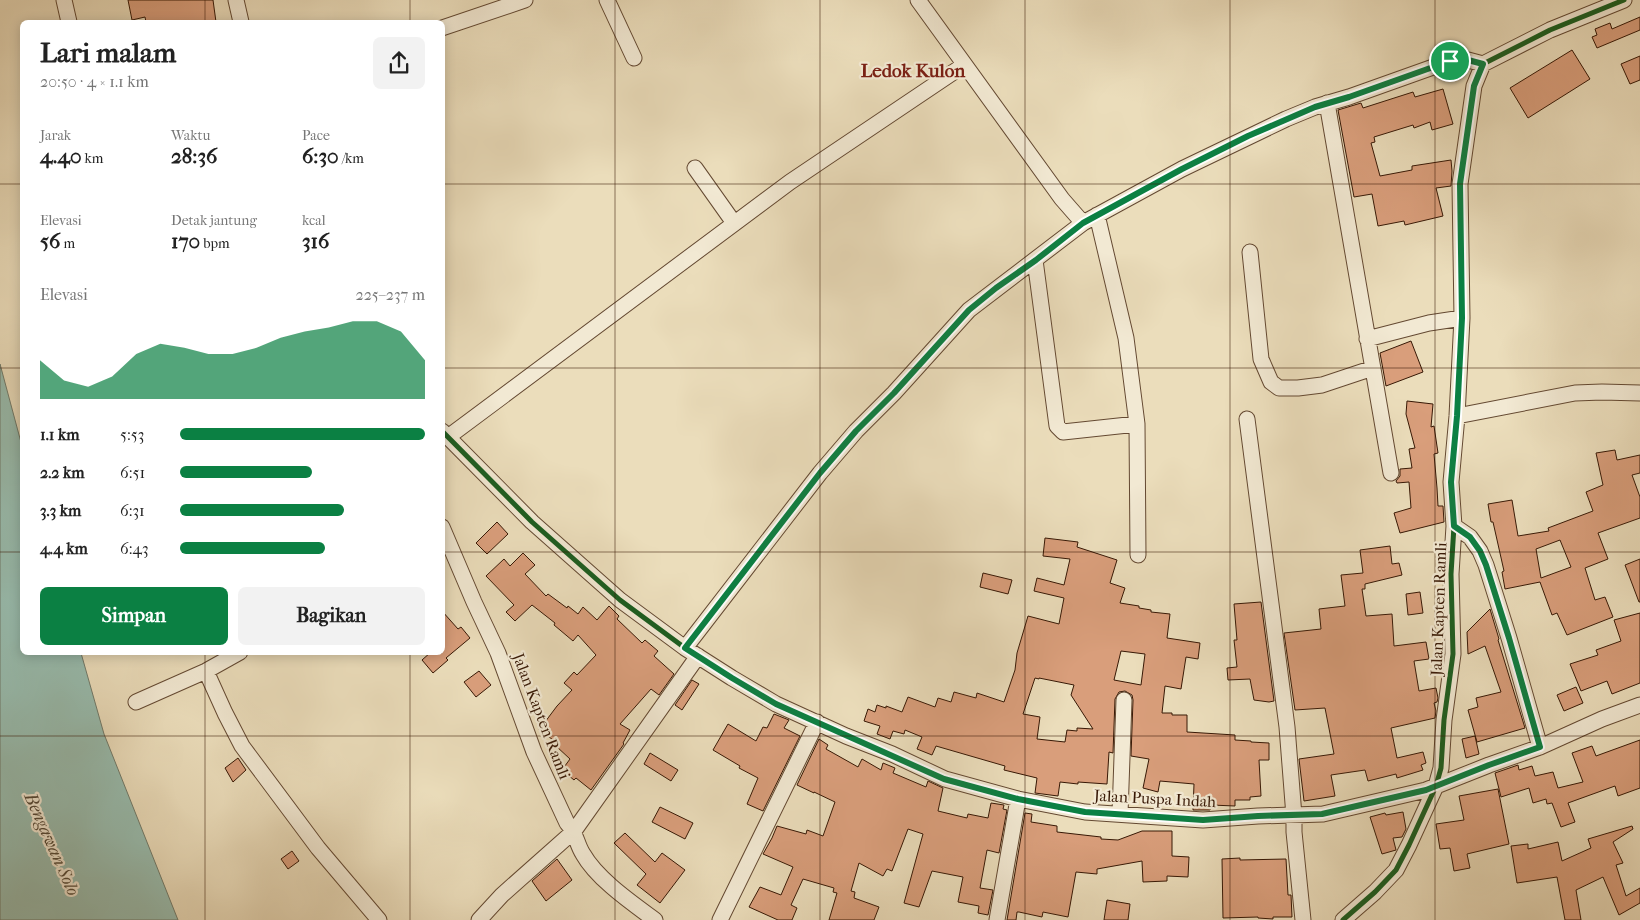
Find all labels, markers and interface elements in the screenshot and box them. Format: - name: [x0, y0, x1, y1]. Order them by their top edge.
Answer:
- text: Lari malam: [40, 36, 176, 69]
- button: share: [373, 37, 425, 89]
- pin: [1429, 40, 1471, 82]
- icon: arrive: [1436, 47, 1464, 75]
- district label: Ledok Kulon: [861, 60, 966, 82]
- text: 20:50 · 4 × 1.1 km: [40, 72, 149, 91]
- text: Jarak: [40, 127, 71, 144]
- text: Waktu: [171, 127, 210, 144]
- text: Pace: [302, 127, 330, 144]
- text: 4.40: [40, 144, 82, 168]
- text: 28:36: [171, 144, 217, 168]
- text: 6:30: [302, 144, 339, 168]
- text: km: [82, 150, 103, 167]
- text: /km: [339, 150, 364, 167]
- text: Elevasi: [40, 212, 82, 229]
- text: Detak jantung: [171, 212, 257, 229]
- text: kcal: [302, 212, 326, 229]
- text: 56: [40, 229, 60, 253]
- text: 170: [171, 229, 200, 253]
- text: 316: [302, 229, 329, 253]
- text: m: [60, 235, 75, 252]
- text: bpm: [200, 235, 230, 252]
- text: Elevasi: [40, 285, 88, 304]
- text: 225–237 m: [355, 285, 425, 304]
- text: 1.1 km: [40, 425, 79, 444]
- text: 5:53: [120, 425, 144, 444]
- text: 2.2 km: [40, 463, 85, 482]
- text: 6:51: [120, 463, 145, 482]
- text: 3.3 km: [40, 501, 81, 520]
- text: 6:31: [120, 501, 145, 520]
- text: 4.4 km: [40, 539, 88, 558]
- text: 6:43: [120, 539, 149, 558]
- street label: Jalan Kapten Ramli: [1427, 542, 1450, 678]
- button: Simpan: [40, 587, 228, 645]
- button: Bagikan: [238, 587, 425, 645]
- street label: Jalan Kapten Ramli: [508, 649, 574, 782]
- street label: Jalan Puspa Indah: [1091, 786, 1217, 811]
- water label: Bengawan Solo: [19, 789, 84, 899]

